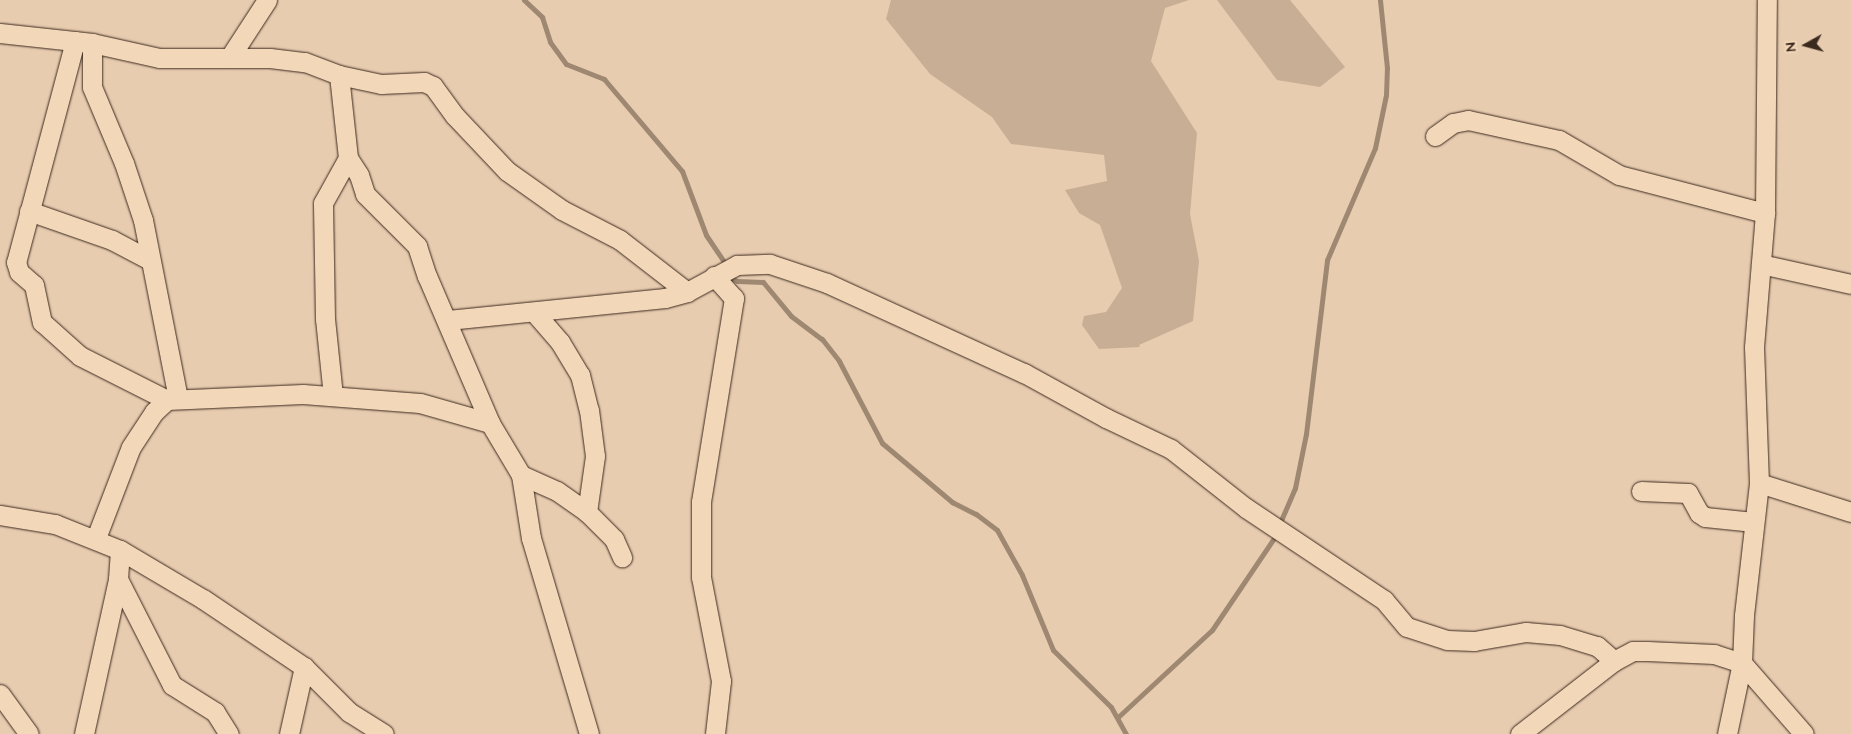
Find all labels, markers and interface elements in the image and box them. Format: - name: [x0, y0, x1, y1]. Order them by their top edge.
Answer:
- north arrow: [1781, 20, 1831, 70]
- text: N: [1781, 41, 1802, 52]

